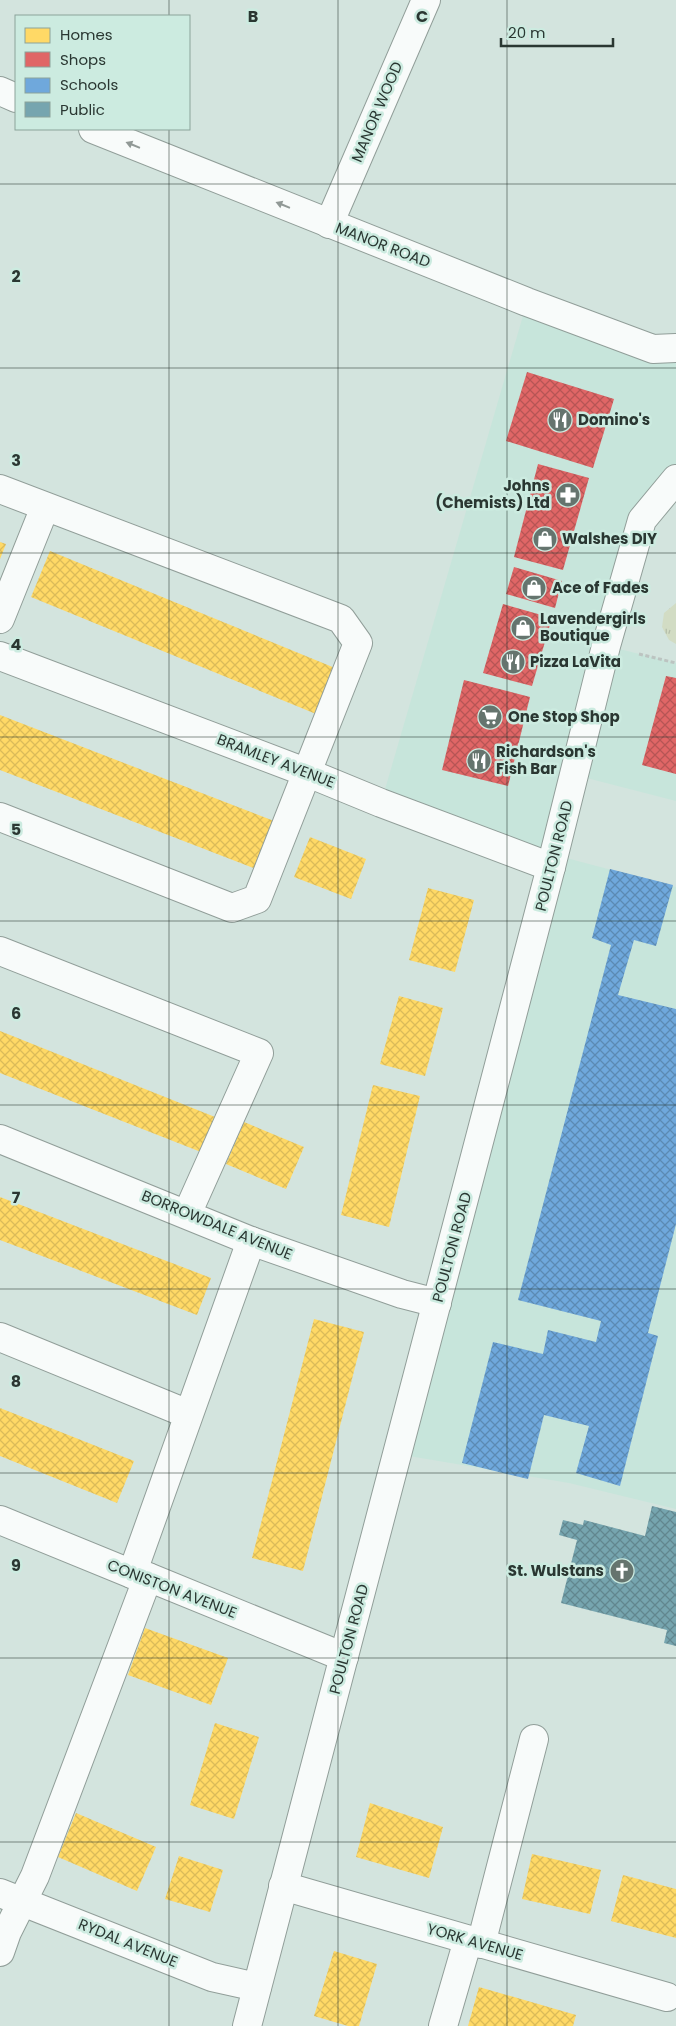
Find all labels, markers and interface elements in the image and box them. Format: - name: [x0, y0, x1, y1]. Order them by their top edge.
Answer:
- text: B: [248, 5, 258, 28]
- text: C: [416, 5, 428, 28]
- legend: [15, 15, 190, 130]
- scale bar: [501, 15, 614, 47]
- text: 20 m: [508, 22, 546, 43]
- text: Homes: [60, 24, 113, 45]
- text: Shops: [60, 49, 106, 70]
- street label: MANOR WOOD: [346, 58, 407, 165]
- text: Schools: [60, 74, 118, 95]
- text: Public: [60, 99, 105, 120]
- one-way arrow: [126, 140, 140, 148]
- one-way arrow: [276, 201, 291, 209]
- street label: MANOR ROAD: [333, 217, 434, 272]
- text: 2: [11, 265, 21, 288]
- restaurant icon: Domino's: [547, 407, 573, 433]
- place label: Domino's: [578, 409, 650, 430]
- text: 3: [11, 449, 21, 472]
- place label: Johns (Chemists) Ltd: [435, 475, 550, 513]
- pharmacy icon: Johns (Chemists) Ltd: [555, 482, 581, 508]
- shop icon: Walshes DIY: [532, 526, 558, 552]
- place label: Walshes DIY: [562, 528, 657, 549]
- shop icon: Ace of Fades: [521, 575, 547, 601]
- place label: Ace of Fades: [552, 577, 649, 598]
- place label: Lavendergirls Boutique: [540, 608, 646, 646]
- shop icon: Lavendergirls Boutique: [510, 615, 536, 641]
- text: 4: [11, 633, 22, 656]
- restaurant icon: Pizza LaVita: [500, 649, 526, 675]
- place label: Pizza LaVita: [530, 651, 621, 672]
- supermarket icon: One Stop Shop: [477, 704, 503, 730]
- place label: One Stop Shop: [508, 706, 620, 727]
- street label: BRAMLEY AVENUE: [214, 728, 338, 793]
- place label: Richardson's Fish Bar: [496, 741, 596, 779]
- restaurant icon: Richardson's Fish Bar: [466, 748, 492, 774]
- street label: POULTON ROAD: [530, 798, 577, 913]
- text: 5: [11, 818, 21, 841]
- text: 6: [11, 1002, 21, 1025]
- street label: BORROWDALE AVENUE: [139, 1185, 296, 1264]
- text: 7: [12, 1186, 21, 1209]
- street label: POULTON ROAD: [427, 1189, 476, 1304]
- text: 8: [11, 1370, 21, 1393]
- text: 9: [11, 1554, 21, 1577]
- street label: CONISTON AVENUE: [104, 1554, 240, 1623]
- church icon: St. Wulstans: [609, 1558, 635, 1584]
- place label: St. Wulstans: [508, 1560, 604, 1581]
- street label: POULTON ROAD: [324, 1581, 373, 1696]
- street label: RYDAL AVENUE: [75, 1913, 181, 1972]
- street label: YORK AVENUE: [425, 1918, 526, 1965]

